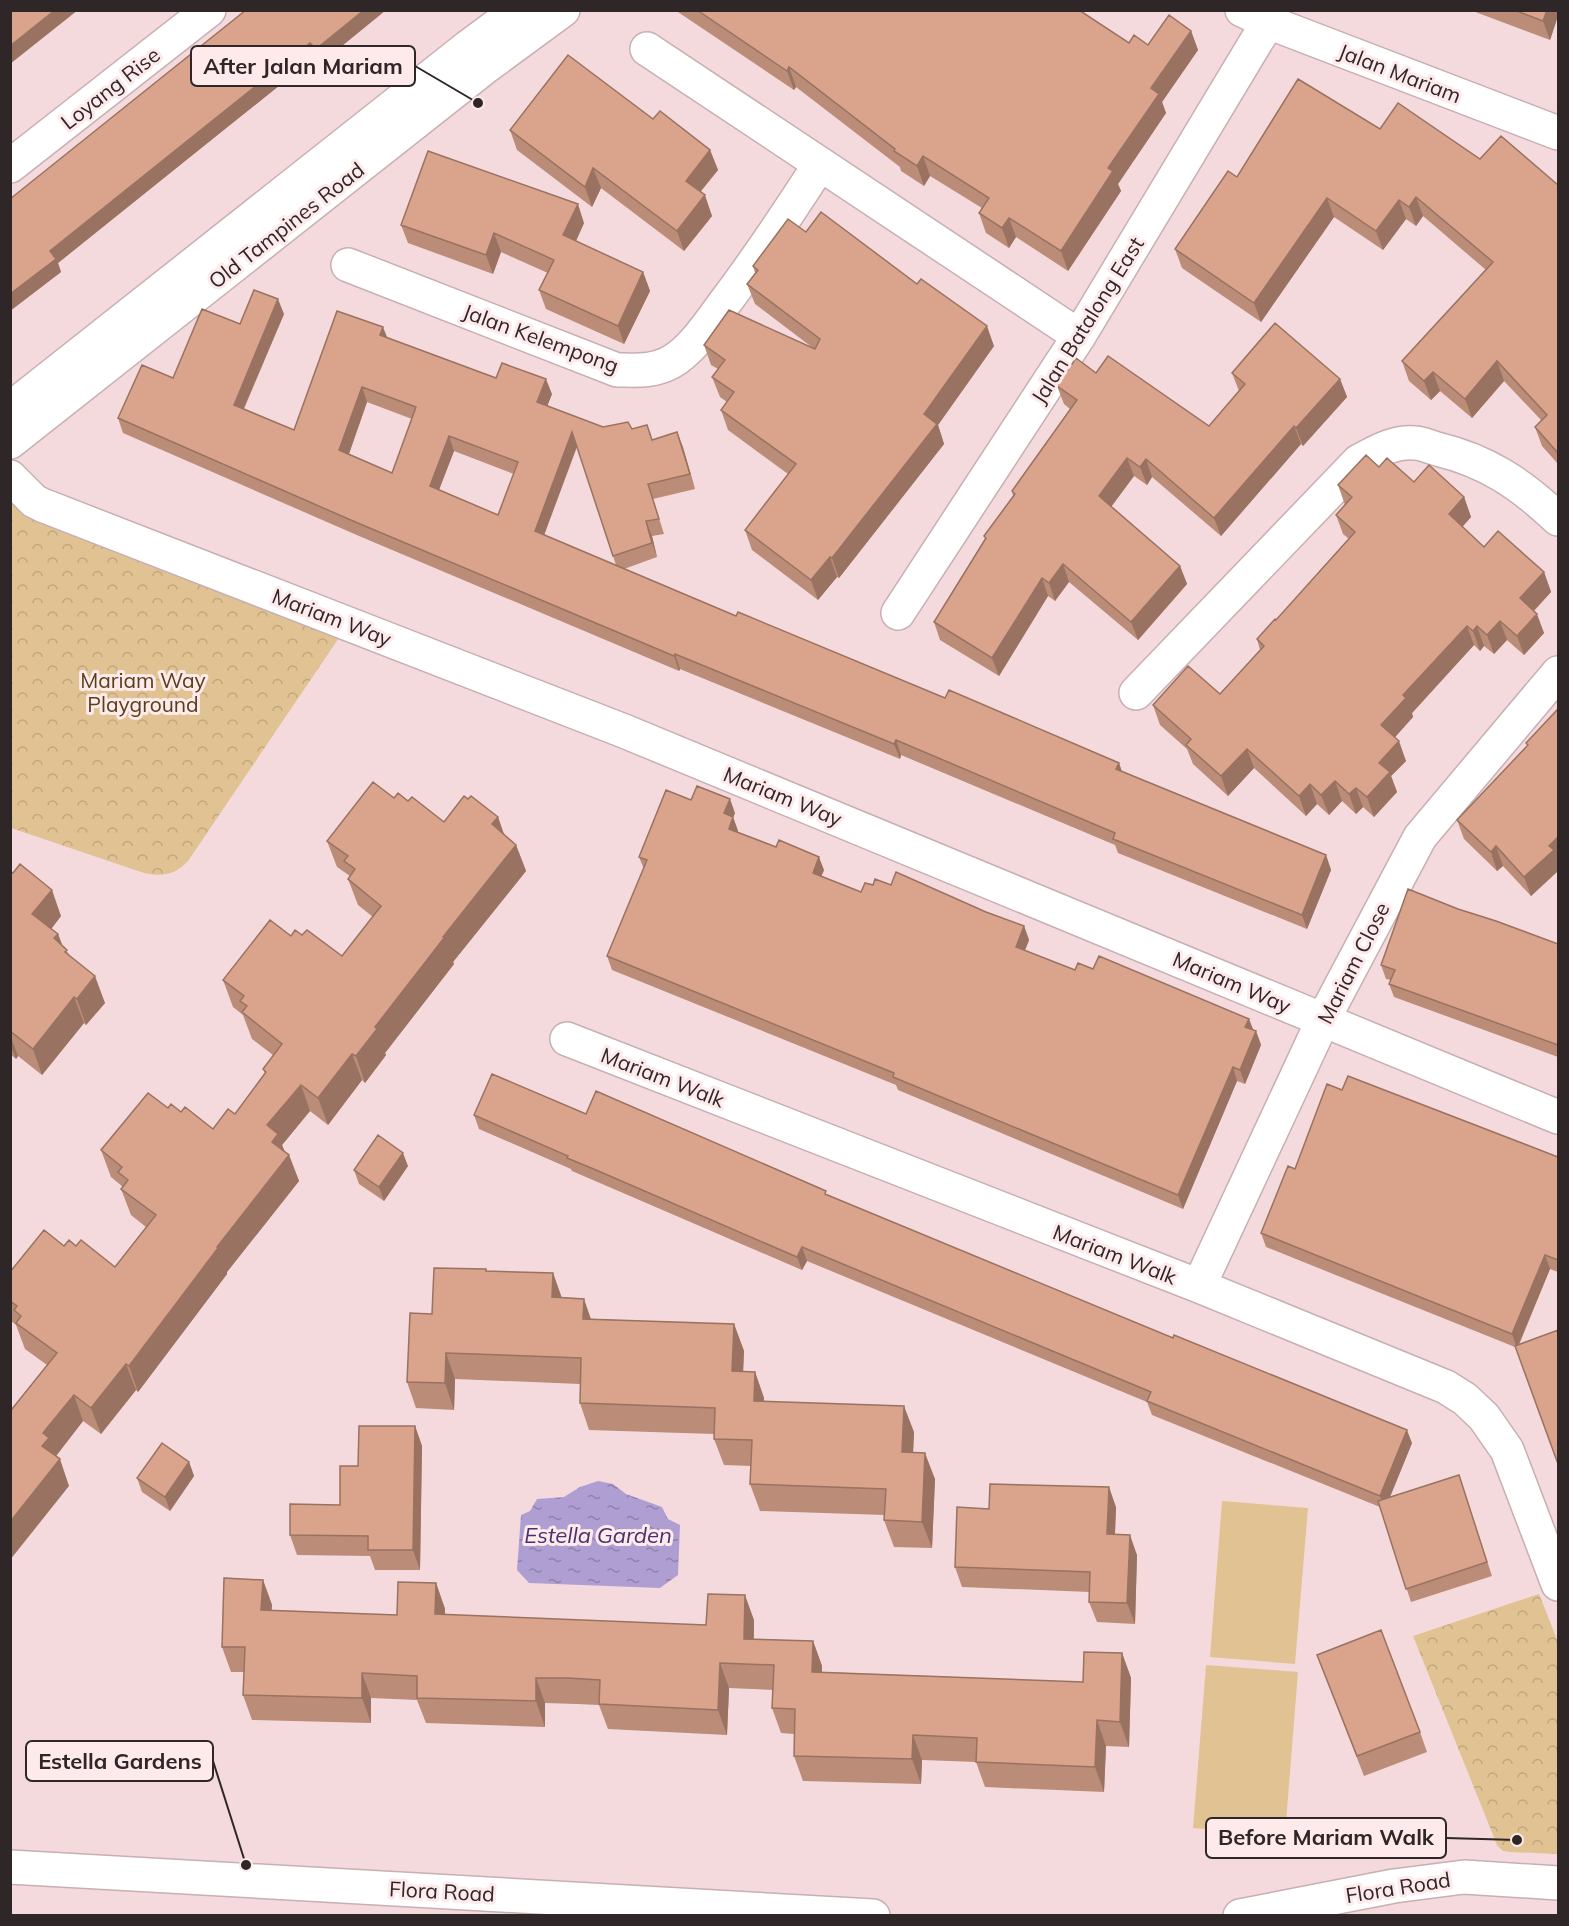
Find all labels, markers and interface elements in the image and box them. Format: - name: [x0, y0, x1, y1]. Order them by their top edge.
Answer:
- street label: Jalan Mariam: [1335, 38, 1465, 108]
- street label: Loyang Rise: [55, 41, 165, 135]
- callout: After Jalan Mariam: [191, 46, 415, 86]
- text: After Jalan Mariam: [203, 52, 403, 80]
- street label: Old Tampines Road: [203, 156, 369, 294]
- street label: Jalan Batalong East: [1025, 232, 1149, 408]
- street label: Jalan Kelempong: [460, 298, 622, 378]
- street label: Mariam Way: [269, 582, 395, 652]
- park label: Mariam Way Playground: [80, 667, 206, 717]
- street label: Mariam Way: [720, 760, 846, 832]
- street label: Mariam Close: [1311, 898, 1395, 1028]
- street label: Mariam Way: [1169, 946, 1295, 1018]
- street label: Mariam Walk: [598, 1042, 729, 1113]
- street label: Mariam Walk: [1050, 1219, 1181, 1290]
- water label: Estella Garden: [524, 1521, 672, 1549]
- callout: Estella Gardens: [26, 1741, 213, 1781]
- text: Estella Gardens: [38, 1747, 202, 1775]
- callout: Before Mariam Walk: [1206, 1818, 1446, 1858]
- text: Before Mariam Walk: [1218, 1823, 1435, 1851]
- street label: Flora Road: [1344, 1866, 1452, 1908]
- street label: Flora Road: [388, 1875, 496, 1907]

